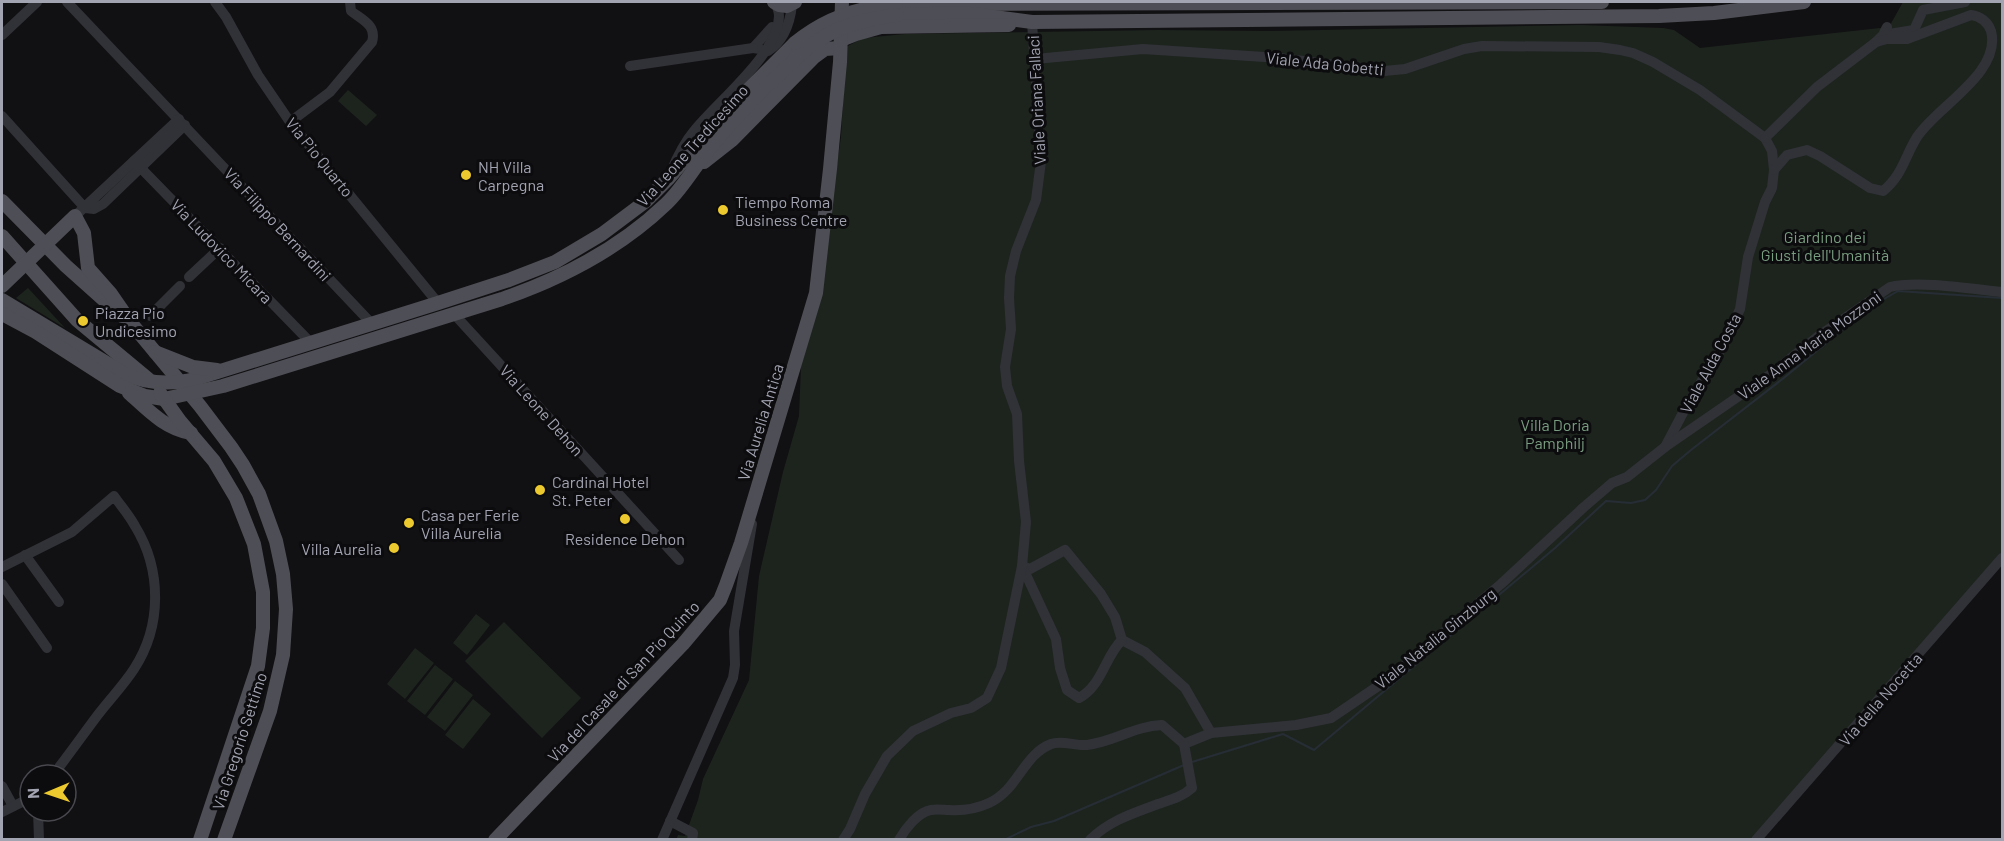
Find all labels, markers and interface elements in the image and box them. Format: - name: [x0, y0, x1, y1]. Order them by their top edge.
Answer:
- street label: Viale Oriana Fallaci: [1023, 35, 1049, 165]
- street label: Viale Ada Gobetti: [1265, 47, 1385, 79]
- street label: Via Leone Tredicesimo: [632, 80, 752, 210]
- street label: Via Pio Quarto: [282, 113, 358, 201]
- place label: NH Villa Carpegna: [478, 157, 544, 194]
- street label: Via Filippo Bernardini: [221, 163, 335, 285]
- marker: NH Villa Carpegna: [459, 168, 473, 182]
- place label: Tiempo Roma Business Centre: [735, 192, 847, 229]
- street label: Via Ludovico Micara: [167, 195, 277, 307]
- marker: Tiempo Roma Business Centre: [716, 203, 730, 217]
- park label: Giardino dei Giusti dell'Umanità: [1761, 227, 1889, 264]
- street label: Viale Anna Maria Mozzoni: [1734, 287, 1884, 403]
- place label: Piazza Pio Undicesimo: [95, 303, 177, 340]
- street label: Viale Alda Costa: [1676, 310, 1744, 416]
- marker: Piazza Pio Undicesimo: [76, 314, 90, 328]
- street label: Via Leone Dehon: [496, 361, 588, 459]
- street label: Via Aurelia Antica: [733, 361, 787, 483]
- park label: Villa Doria Pamphilj: [1521, 415, 1589, 452]
- place label: Cardinal Hotel St. Peter: [552, 472, 649, 509]
- marker: Cardinal Hotel St. Peter: [533, 483, 547, 497]
- place label: Casa per Ferie Villa Aurelia: [421, 505, 520, 542]
- marker: Residence Dehon: [618, 512, 632, 526]
- marker: Casa per Ferie Villa Aurelia: [402, 516, 416, 530]
- place label: Residence Dehon: [565, 529, 685, 548]
- place label: Villa Aurelia: [301, 539, 382, 558]
- marker: Villa Aurelia: [387, 541, 401, 555]
- street label: Viale Natalia Ginzburg: [1371, 583, 1499, 693]
- street label: Via del Casale di San Pio Quinto: [543, 596, 703, 766]
- street label: Via della Nocetta: [1834, 649, 1926, 749]
- street label: Via Gregorio Settimo: [208, 670, 270, 812]
- north arrow: [18, 763, 78, 823]
- text: N: [23, 788, 42, 799]

